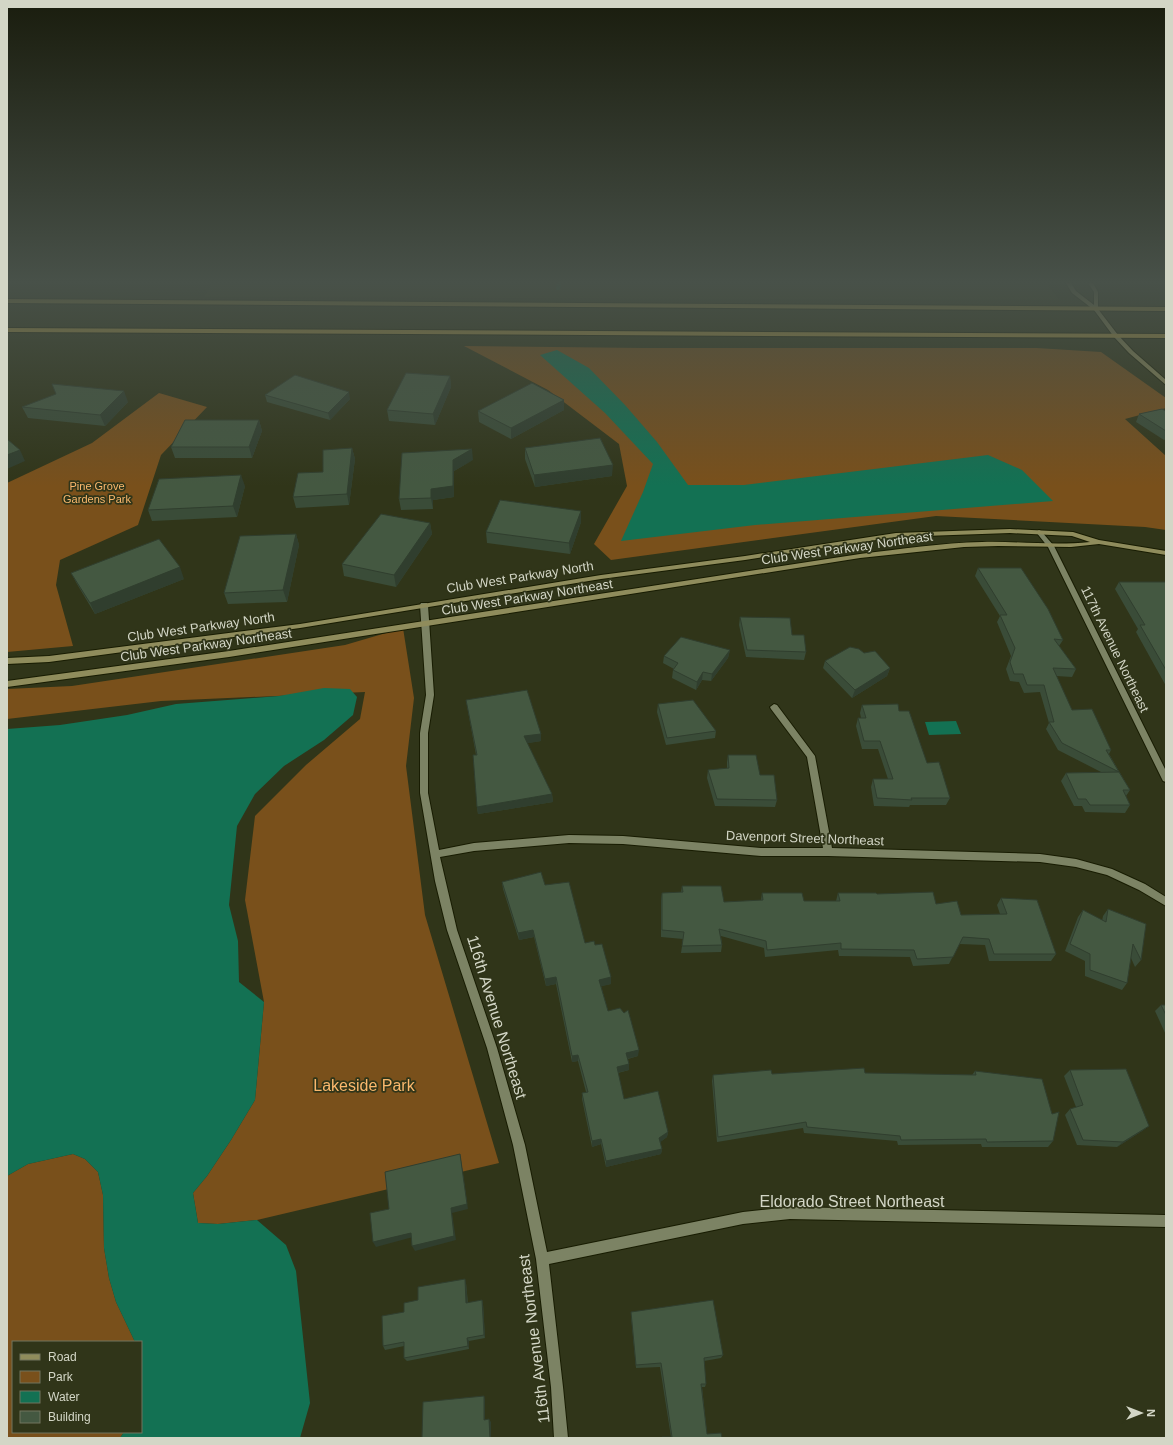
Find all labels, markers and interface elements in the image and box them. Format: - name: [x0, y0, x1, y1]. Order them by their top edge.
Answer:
- park label: Pine Grove Gardens Park: [63, 480, 131, 505]
- street label: Club West Parkway Northeast: [760, 528, 934, 567]
- street label: Club West Parkway North: [445, 558, 595, 596]
- street label: Club West Parkway Northeast: [440, 576, 614, 618]
- street label: 117th Avenue Northeast: [1078, 584, 1152, 715]
- street label: Club West Parkway North: [126, 609, 276, 645]
- street label: Club West Parkway Northeast: [119, 625, 293, 664]
- street label: Davenport Street Northeast: [726, 828, 885, 848]
- street label: 116th Avenue Northeast: [464, 933, 530, 1101]
- park label: Lakeside Park: [313, 1077, 416, 1094]
- street label: Eldorado Street Northeast: [760, 1193, 945, 1210]
- street label: 116th Avenue Northeast: [515, 1253, 553, 1425]
- legend: [12, 1341, 142, 1433]
- text: Road: [48, 1350, 77, 1364]
- text: Park: [48, 1370, 74, 1384]
- text: Water: [48, 1390, 80, 1404]
- north arrow: [1121, 1393, 1161, 1433]
- text: N: [1145, 1409, 1157, 1417]
- text: Building: [48, 1410, 91, 1424]

